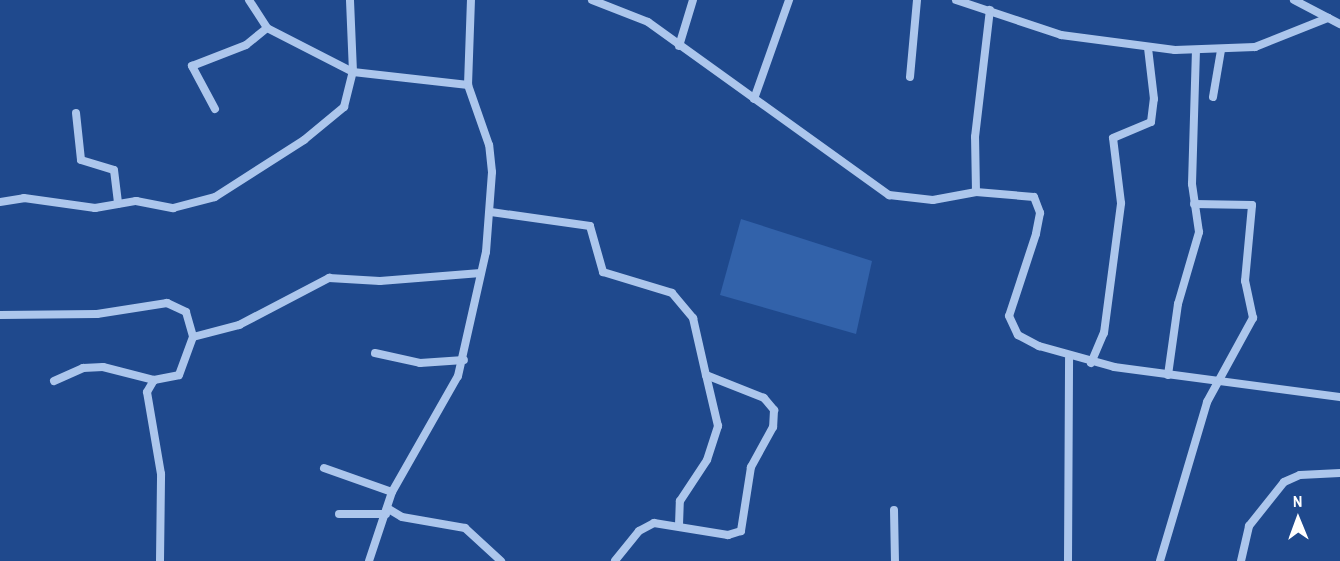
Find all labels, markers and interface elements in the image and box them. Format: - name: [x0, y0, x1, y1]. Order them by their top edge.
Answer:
- north arrow: [1268, 489, 1328, 549]
- text: N: [1293, 490, 1303, 512]

